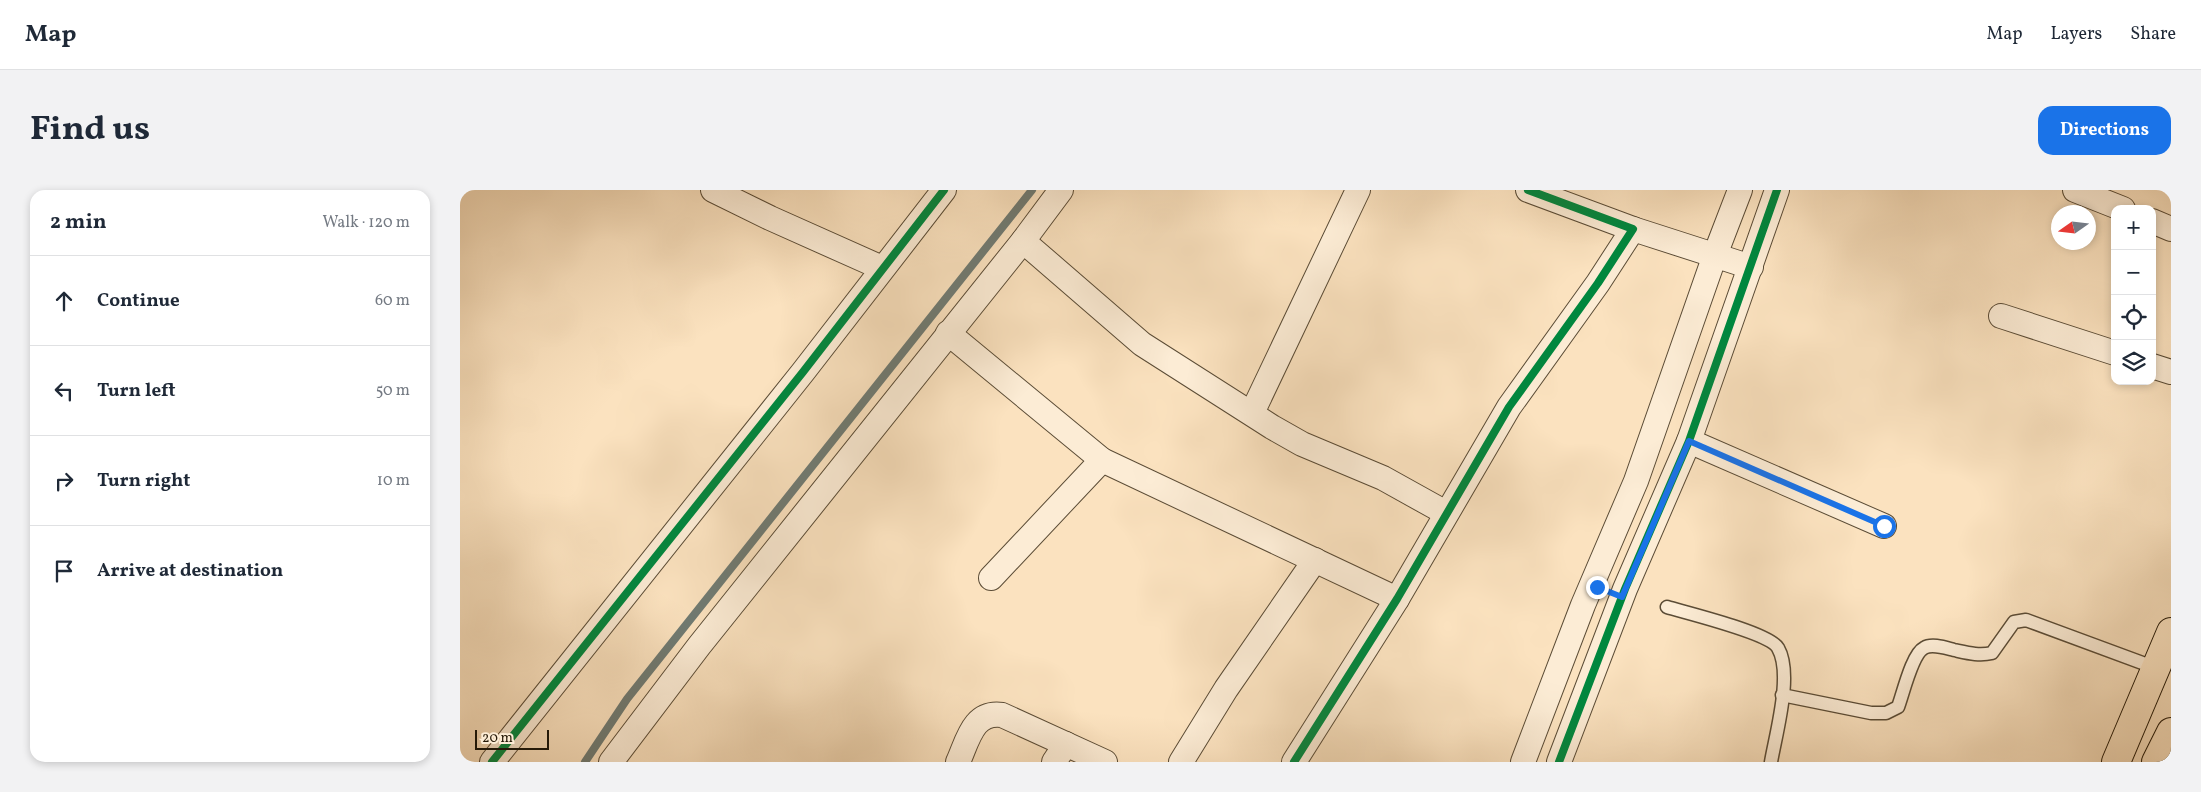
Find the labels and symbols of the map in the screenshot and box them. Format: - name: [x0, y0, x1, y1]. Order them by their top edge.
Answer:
- north arrow: [2051, 205, 2096, 250]
- route start: [1873, 515, 1896, 538]
- route end: [1586, 576, 1609, 599]
- scale bar: [475, 727, 549, 750]

